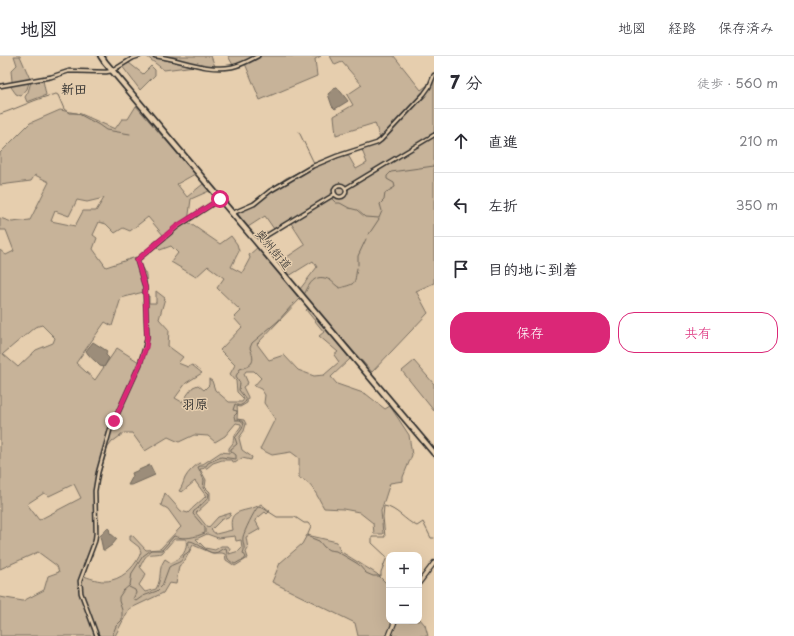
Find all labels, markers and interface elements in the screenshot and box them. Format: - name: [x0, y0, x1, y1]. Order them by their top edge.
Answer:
- text: 地図: [20, 14, 58, 42]
- text: 地図: [618, 17, 646, 38]
- text: 経路: [668, 17, 696, 38]
- text: 保存済み: [718, 17, 774, 38]
- text: 7 分: [450, 69, 482, 95]
- text: 徒歩 · 560 m: [697, 73, 778, 92]
- district label: 新田: [61, 79, 87, 98]
- text: 直進: [488, 129, 518, 152]
- icon: ahead: [450, 130, 472, 152]
- text: 210 m: [739, 131, 778, 150]
- route start: [211, 190, 229, 208]
- text: 左折: [488, 193, 518, 216]
- icon: left: [450, 194, 472, 216]
- text: 350 m: [736, 195, 778, 214]
- street label: 奥州街道: [252, 225, 296, 273]
- text: 目的地に到着: [488, 257, 578, 280]
- icon: arrive: [450, 258, 472, 280]
- button: 保存: [450, 312, 610, 353]
- button: 共有: [618, 312, 778, 353]
- district label: 羽原: [182, 394, 208, 413]
- route end: [105, 412, 123, 430]
- map controls: [386, 552, 422, 624]
- button: +: [386, 552, 422, 588]
- button: −: [386, 588, 422, 624]

